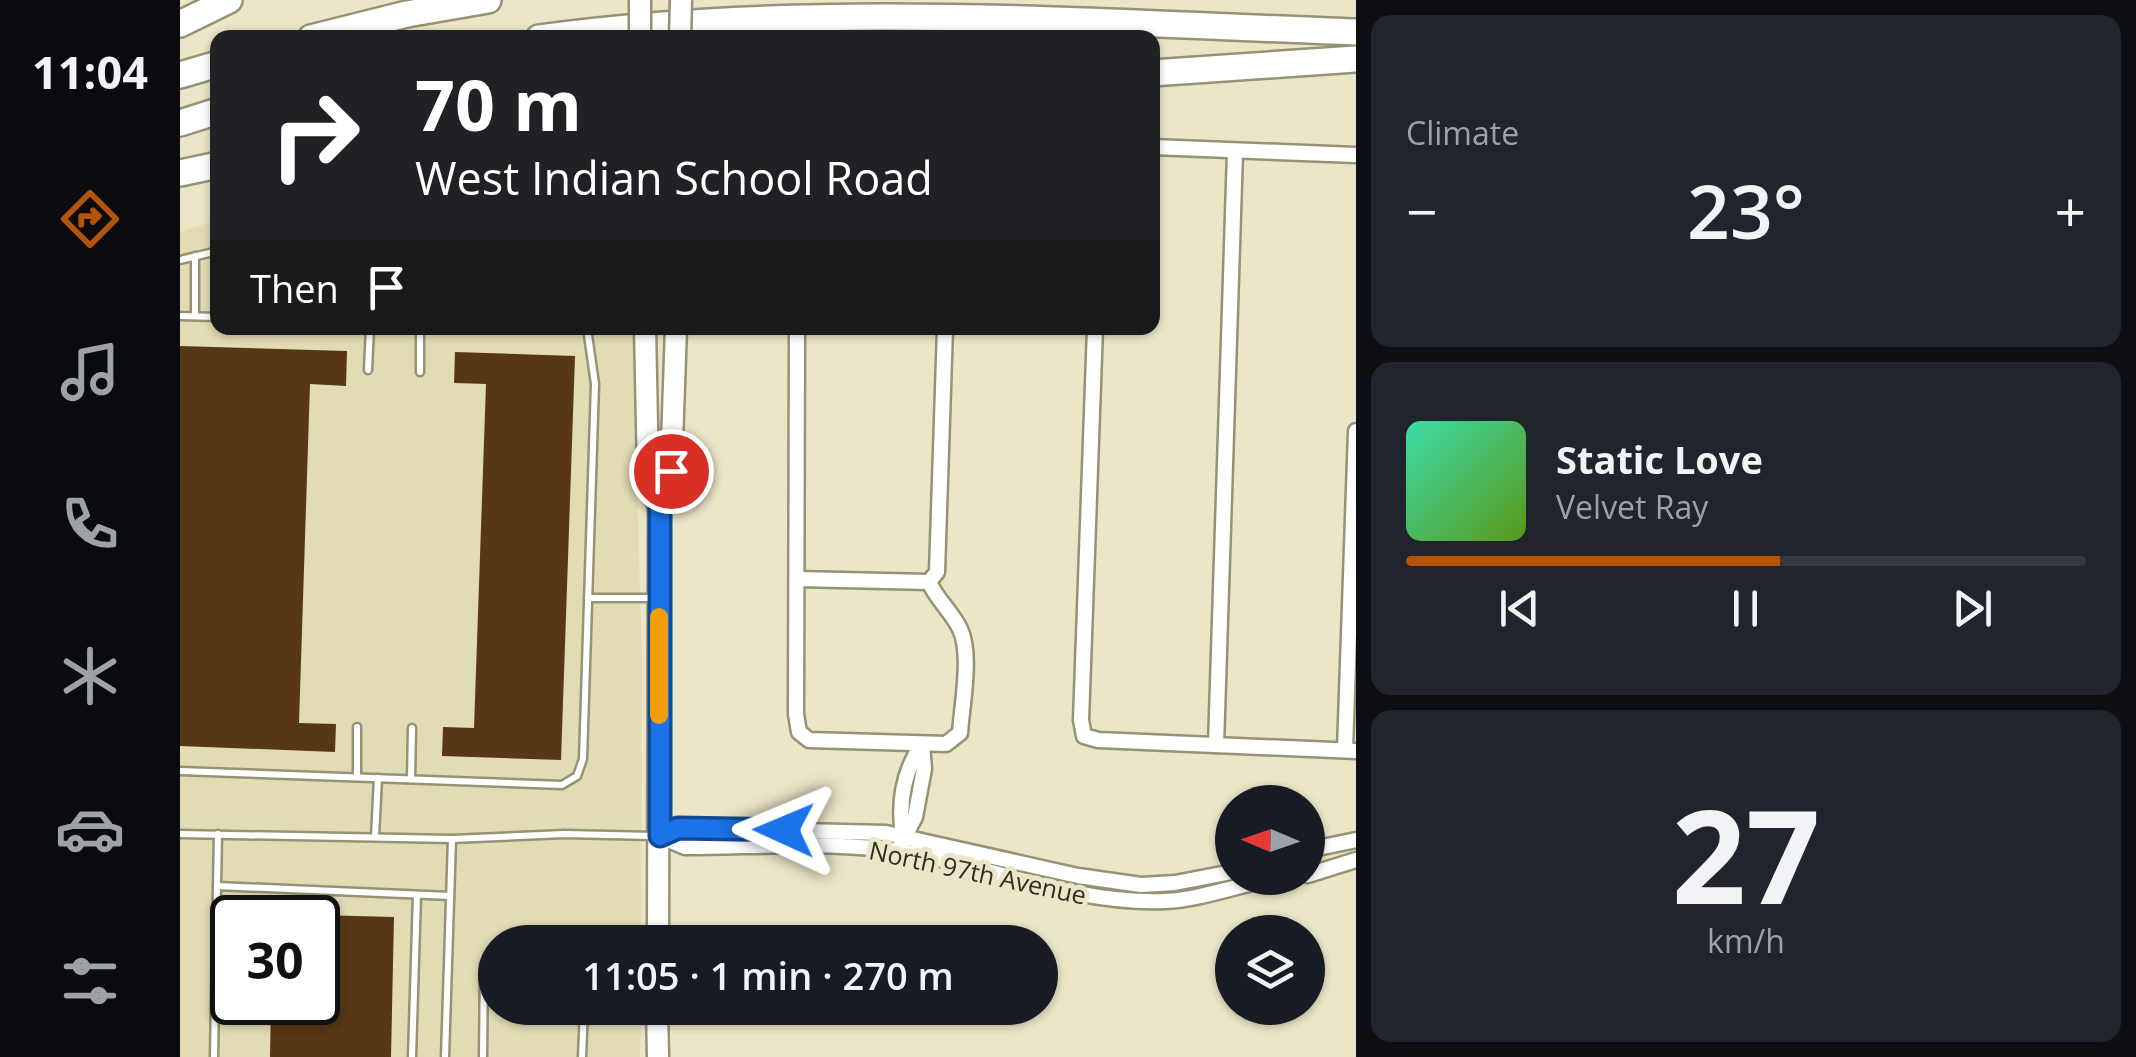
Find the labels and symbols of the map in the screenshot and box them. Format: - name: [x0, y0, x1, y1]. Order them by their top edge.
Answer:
- pin: [629, 429, 714, 514]
- position arrow: [732, 778, 836, 882]
- north arrow: [1215, 785, 1325, 895]
- street label: North 97th Avenue: [866, 832, 1090, 912]
- speed limit sign: 30: [210, 895, 340, 1025]

